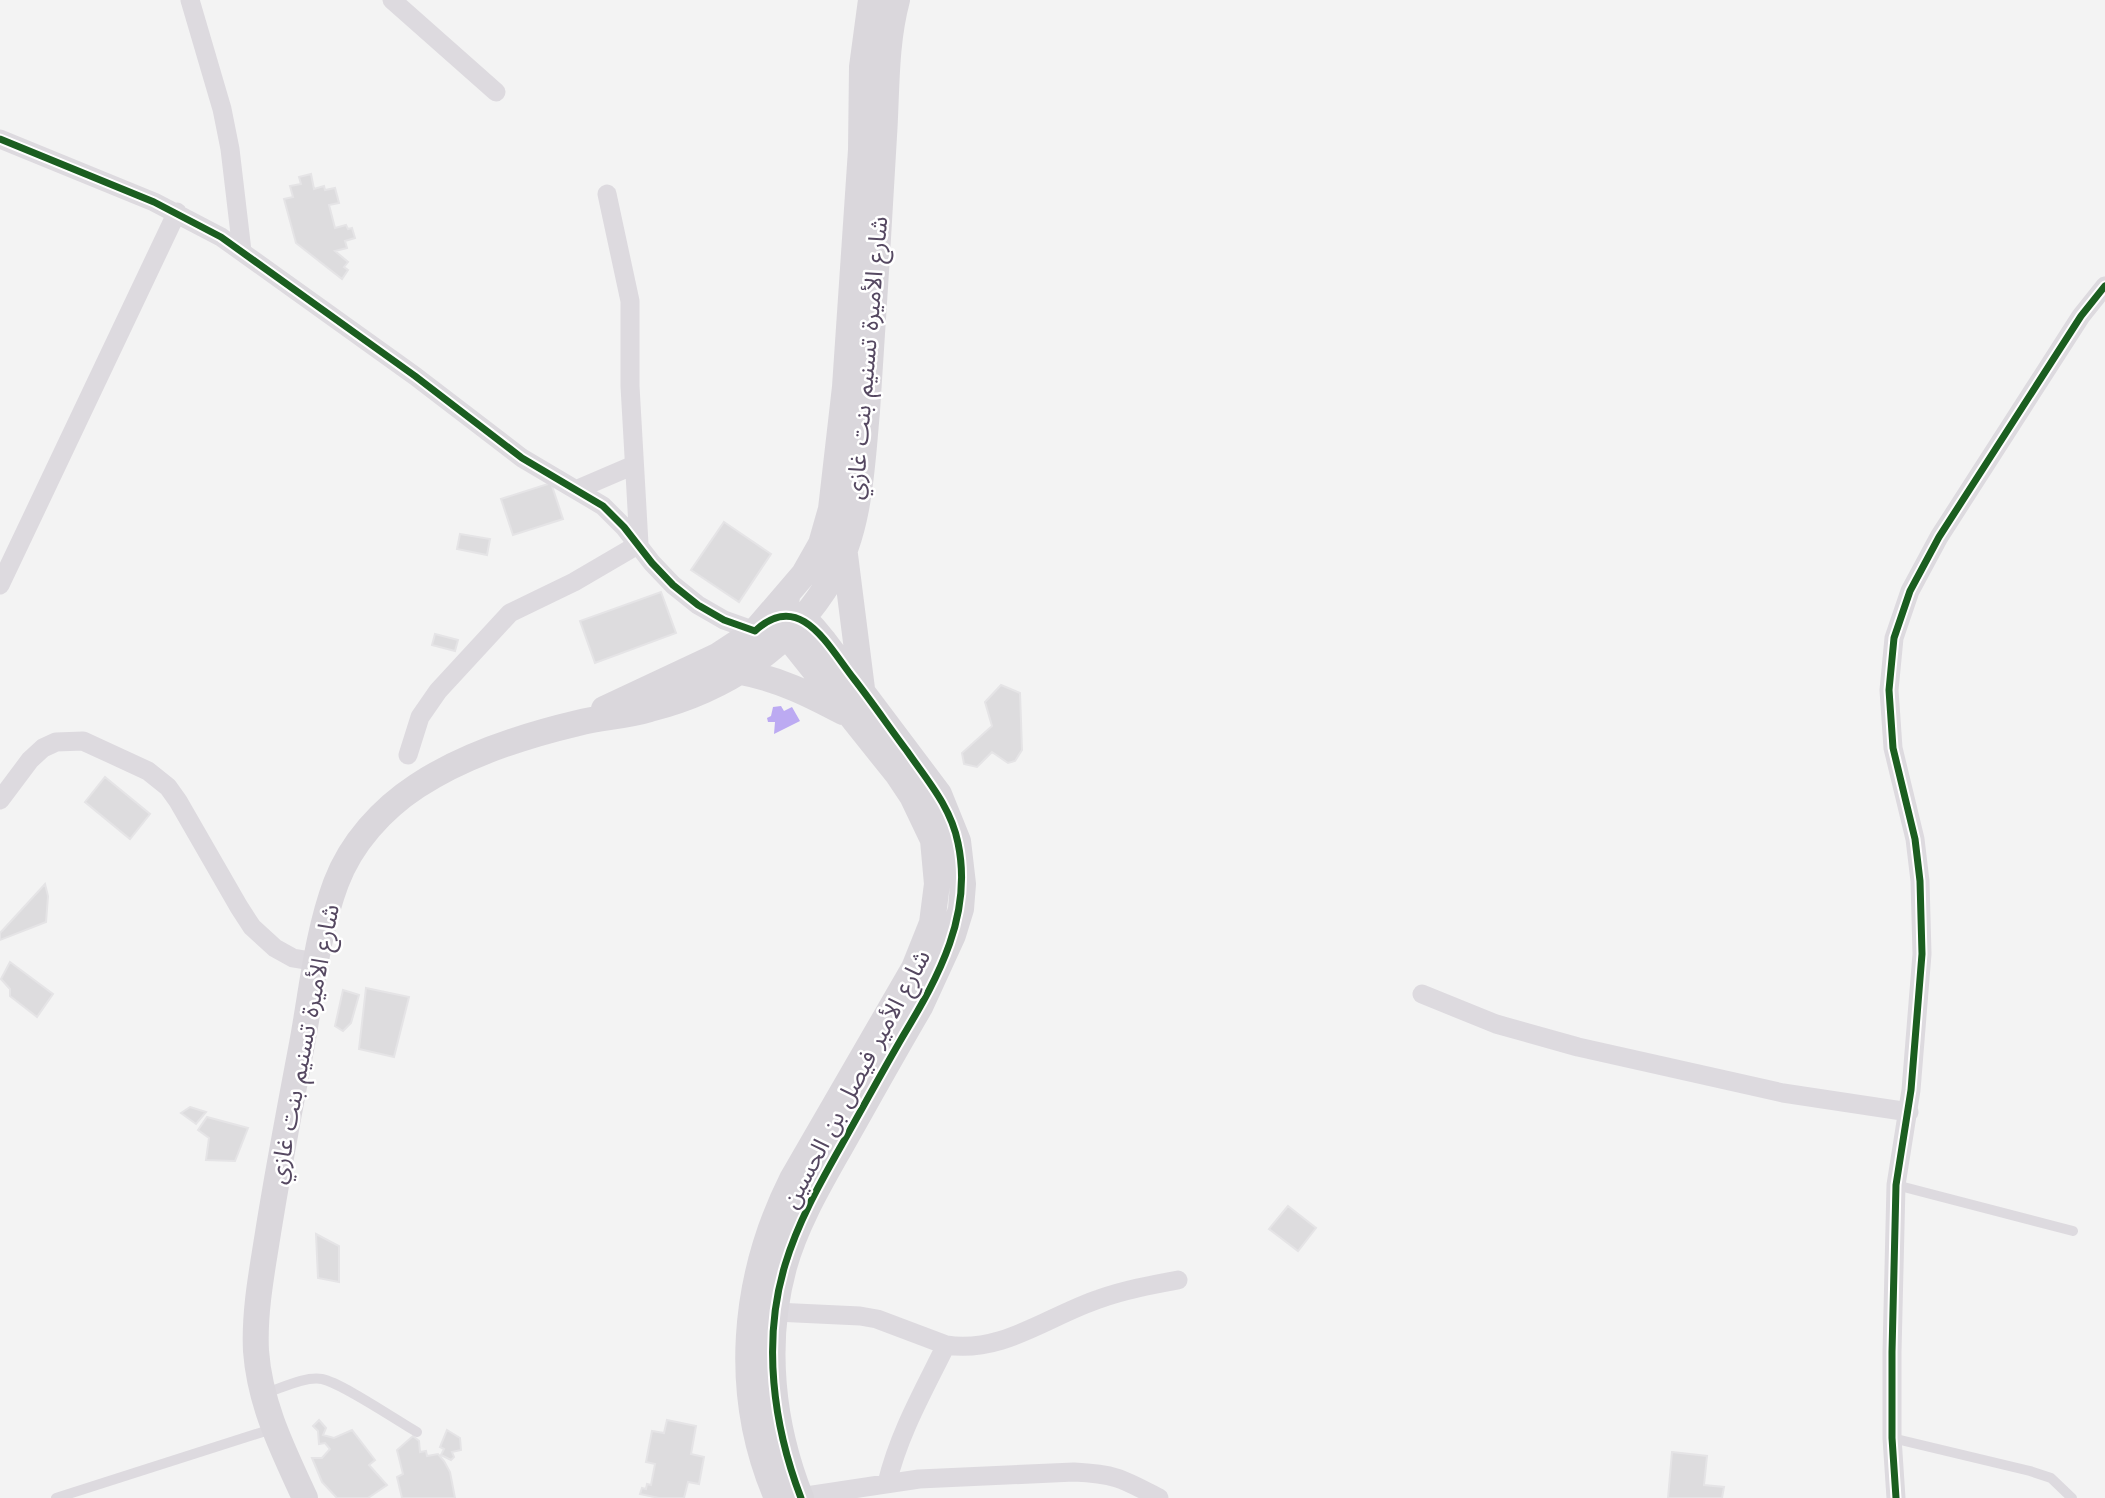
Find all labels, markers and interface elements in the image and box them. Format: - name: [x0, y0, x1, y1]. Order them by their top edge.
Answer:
- street label: شارع الأميرة تسنيم بنت غازي: [841, 215, 898, 501]
- street label: شارع الأميرة تسنيم بنت غازي: [263, 902, 349, 1187]
- street label: شارع الأمير فيصل بن الحسين: [776, 945, 939, 1214]

